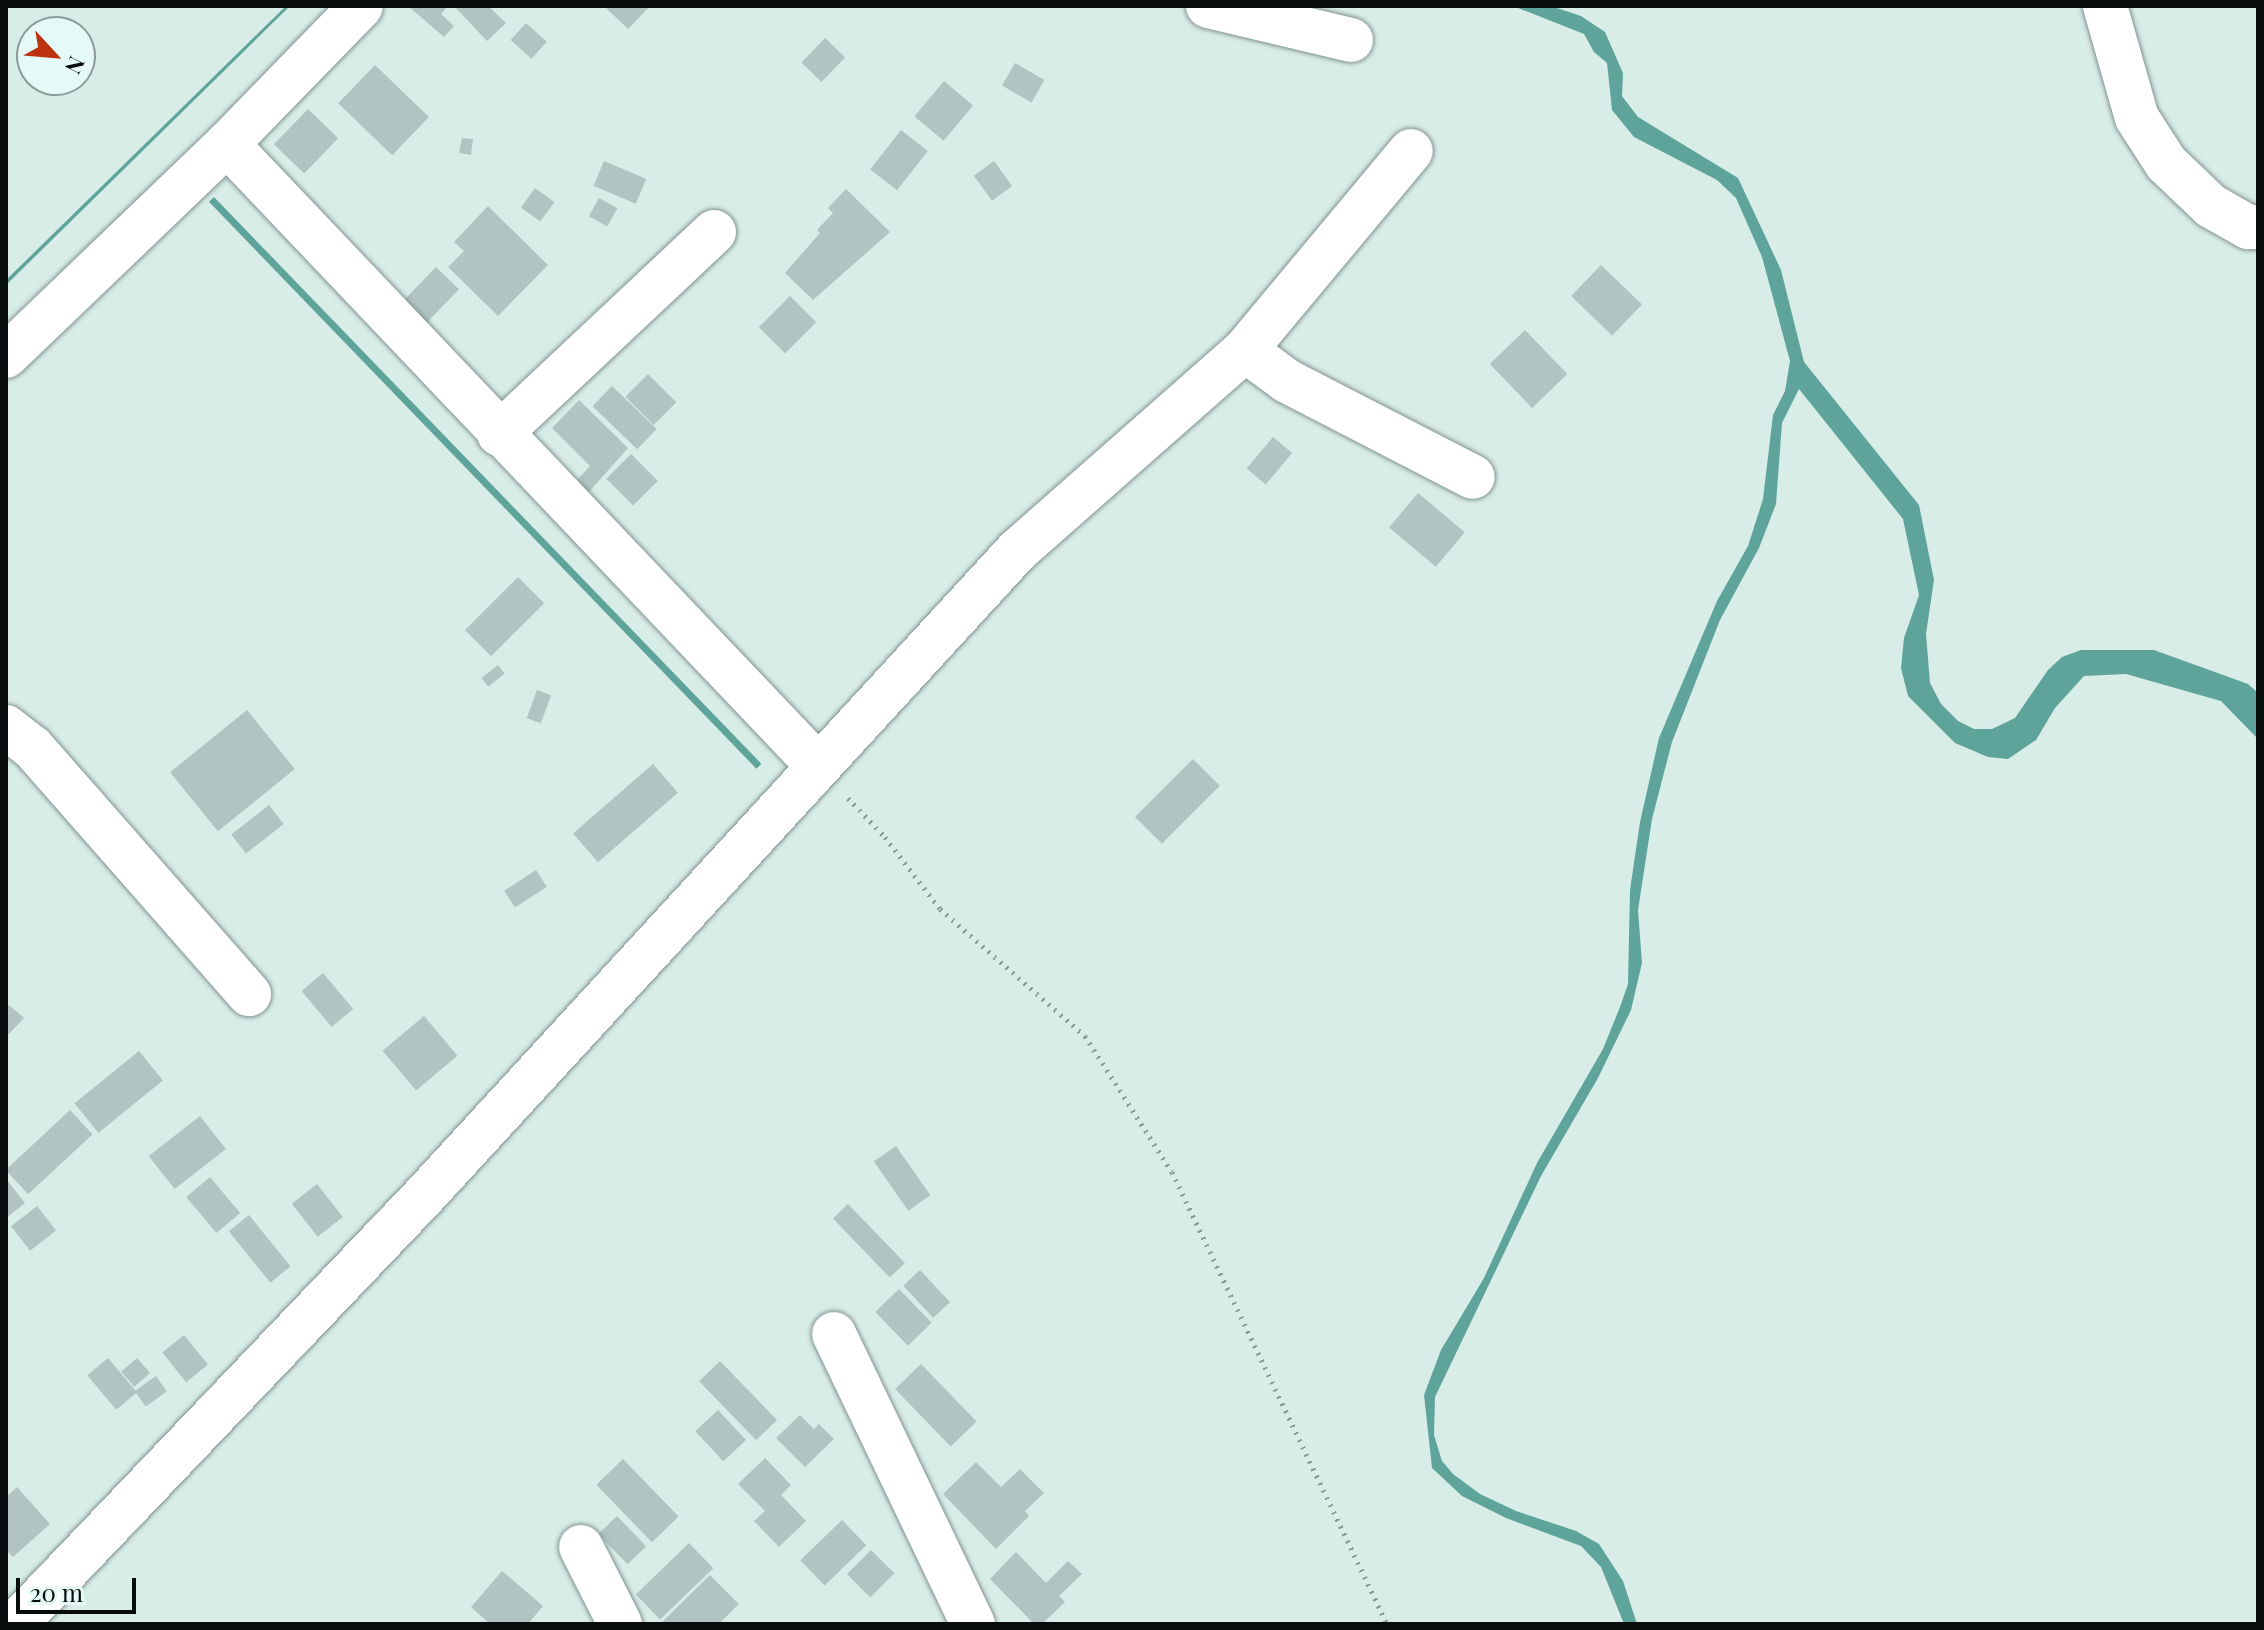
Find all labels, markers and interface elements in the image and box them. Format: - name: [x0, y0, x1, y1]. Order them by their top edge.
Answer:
- north arrow: [16, 16, 96, 96]
- text: N: [59, 52, 93, 79]
- scale bar: [20, 1562, 140, 1612]
- text: 20 m: [30, 1576, 83, 1608]

